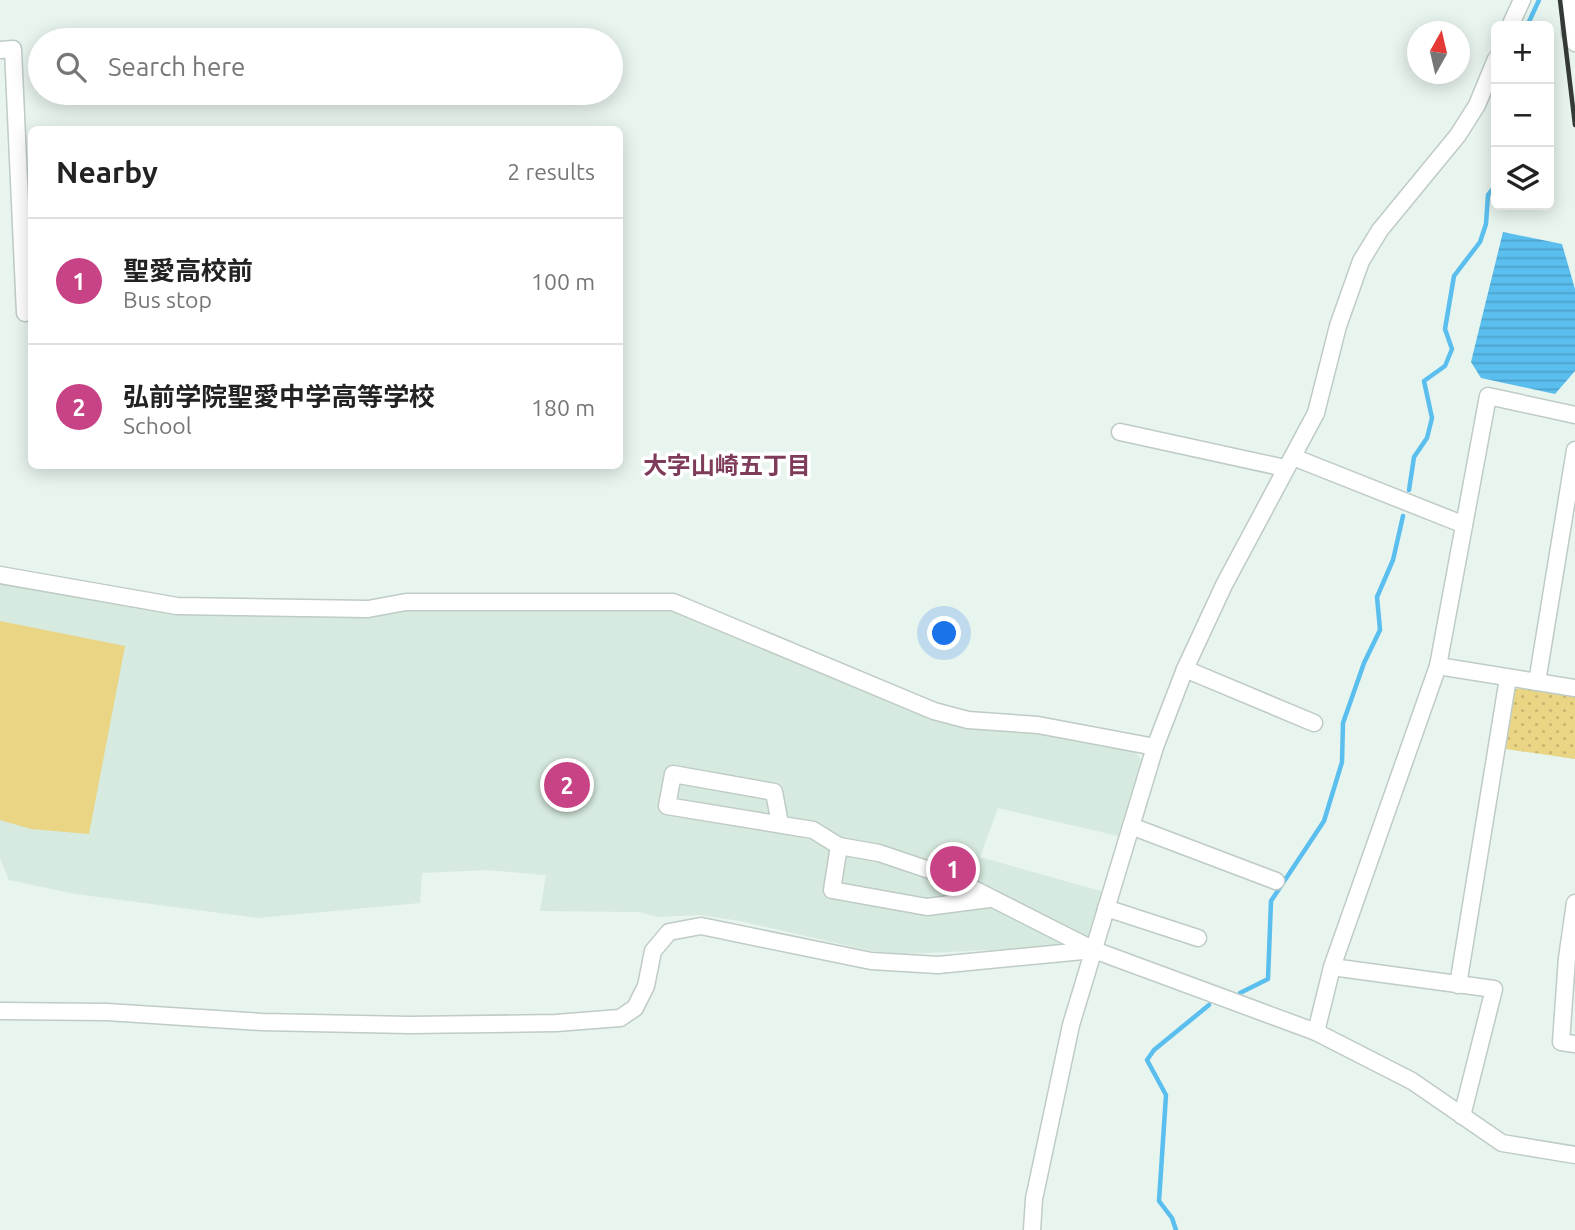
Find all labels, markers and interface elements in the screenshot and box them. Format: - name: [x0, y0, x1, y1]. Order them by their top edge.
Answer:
- north arrow: [1407, 21, 1470, 84]
- map controls: [1491, 21, 1554, 210]
- button: +: [1491, 21, 1554, 84]
- search box: [28, 28, 623, 105]
- icon: search: [52, 48, 90, 86]
- text: Search here: [108, 52, 245, 81]
- button: −: [1491, 84, 1554, 147]
- button: layers: [1491, 147, 1554, 210]
- text: Nearby: [56, 155, 158, 189]
- text: 2 results: [507, 159, 595, 184]
- text: 聖愛高校前: [123, 256, 253, 285]
- text: 1: [73, 269, 85, 294]
- text: 100 m: [531, 269, 595, 294]
- text: Bus stop: [123, 287, 212, 312]
- text: 弘前学院聖愛中学高等学校: [123, 382, 435, 411]
- text: 2: [73, 395, 85, 420]
- text: 180 m: [531, 395, 595, 420]
- text: School: [123, 413, 192, 438]
- district label: 大字山崎五丁目: [643, 452, 811, 479]
- your location: [927, 616, 961, 650]
- pin: 2: [544, 759, 590, 811]
- pin: 1: [930, 843, 976, 895]

